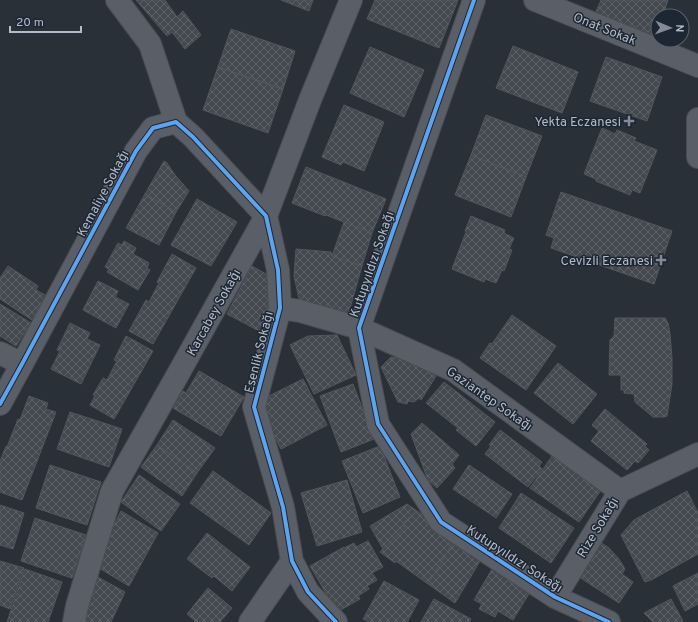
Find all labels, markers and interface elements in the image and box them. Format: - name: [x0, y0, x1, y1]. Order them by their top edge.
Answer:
- scale bar: [10, 8, 81, 34]
- north arrow: [650, 8, 690, 48]
- street label: Onat Sokak: [570, 10, 638, 50]
- text: 20 m: [16, 15, 44, 31]
- text: N: [672, 24, 686, 33]
- place label: Yekta Eczanesi: [534, 115, 621, 131]
- marker: Yekta Eczanesi: [624, 116, 634, 126]
- street label: Kemaliye Sokağı: [74, 148, 133, 240]
- street label: Kutupyıldızı Sokağı: [347, 209, 399, 320]
- place label: Cevizli Eczanesi: [560, 254, 653, 270]
- marker: Cevizli Eczanesi: [656, 255, 666, 265]
- street label: Karcabey Sokağı: [184, 267, 245, 359]
- street label: Esenlik Sokağı: [242, 310, 278, 395]
- street label: Gaziantep Sokağı: [443, 364, 535, 435]
- street label: Rize Sokağı: [574, 495, 623, 561]
- street label: Kutupyıldızı Sokağı: [463, 523, 565, 597]

